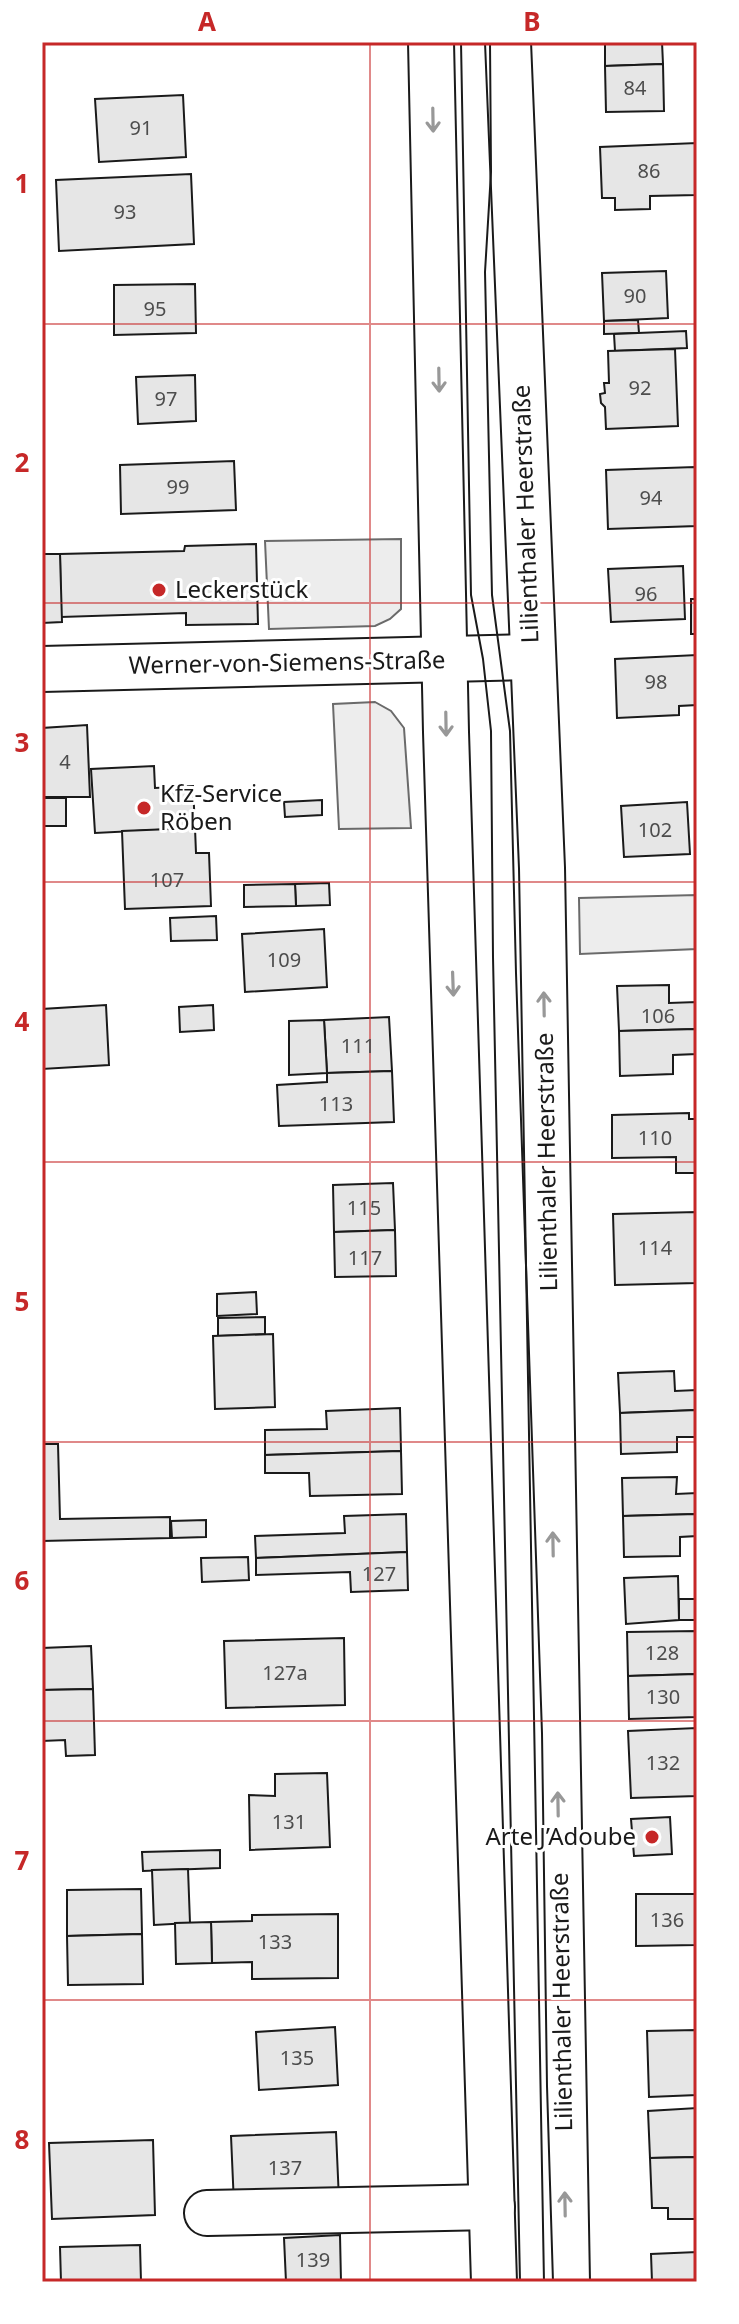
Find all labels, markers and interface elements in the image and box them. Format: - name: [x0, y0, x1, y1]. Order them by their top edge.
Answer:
- text: A: [198, 3, 216, 39]
- text: B: [523, 3, 541, 39]
- house number: 84: [624, 74, 647, 101]
- one-way arrow: [425, 106, 441, 133]
- house number: 91: [130, 114, 152, 141]
- house number: 86: [638, 157, 660, 184]
- text: 1: [15, 165, 29, 201]
- house number: 93: [114, 198, 136, 225]
- house number: 90: [624, 282, 646, 309]
- house number: 95: [144, 295, 166, 322]
- one-way arrow: [431, 366, 447, 393]
- house number: 92: [629, 374, 651, 401]
- street label: Lilienthaler Heerstraße: [503, 384, 546, 644]
- house number: 97: [155, 385, 177, 412]
- text: 2: [15, 444, 30, 480]
- house number: 99: [167, 473, 189, 500]
- house number: 94: [640, 484, 663, 511]
- place label: Leckerstück: [175, 572, 308, 605]
- house number: 96: [635, 580, 657, 607]
- marker: Leckerstück: [150, 581, 168, 599]
- street label: Werner-von-Siemens-Straße: [128, 642, 446, 681]
- house number: 98: [645, 668, 667, 695]
- one-way arrow: [438, 710, 453, 737]
- text: 3: [15, 724, 29, 760]
- house number: 4: [59, 748, 71, 775]
- place label: Kfz-Service Röben: [160, 776, 282, 837]
- marker: Kfz-Service Röben: [135, 799, 153, 817]
- house number: 102: [638, 816, 672, 843]
- house number: 107: [150, 866, 184, 893]
- house number: 109: [267, 946, 301, 973]
- one-way arrow: [446, 970, 461, 997]
- one-way arrow: [536, 991, 552, 1018]
- house number: 106: [641, 1002, 675, 1029]
- text: 4: [15, 1003, 30, 1039]
- house number: 111: [341, 1032, 375, 1059]
- street label: Lilienthaler Heerstraße: [527, 1032, 564, 1292]
- house number: 113: [319, 1090, 353, 1117]
- house number: 110: [638, 1124, 672, 1151]
- house number: 115: [347, 1194, 381, 1221]
- house number: 114: [638, 1234, 673, 1261]
- house number: 117: [348, 1244, 382, 1271]
- text: 5: [15, 1283, 29, 1319]
- one-way arrow: [546, 1531, 561, 1558]
- house number: 127: [362, 1560, 396, 1587]
- text: 6: [15, 1562, 30, 1598]
- house number: 128: [645, 1639, 679, 1666]
- house number: 127a: [262, 1659, 308, 1686]
- house number: 130: [646, 1683, 680, 1710]
- house number: 132: [646, 1749, 680, 1776]
- one-way arrow: [550, 1791, 566, 1818]
- house number: 131: [272, 1808, 306, 1835]
- place label: Arte J’Adoube: [485, 1819, 636, 1852]
- marker: Arte J’Adoube: [643, 1828, 661, 1846]
- text: 7: [15, 1842, 30, 1878]
- street label: Lilienthaler Heerstraße: [542, 1872, 579, 2132]
- house number: 136: [650, 1906, 684, 1933]
- house number: 133: [258, 1928, 292, 1955]
- house number: 135: [280, 2044, 314, 2071]
- text: 8: [15, 2121, 29, 2157]
- house number: 137: [268, 2154, 302, 2181]
- one-way arrow: [558, 2191, 573, 2218]
- house number: 139: [296, 2246, 330, 2273]

